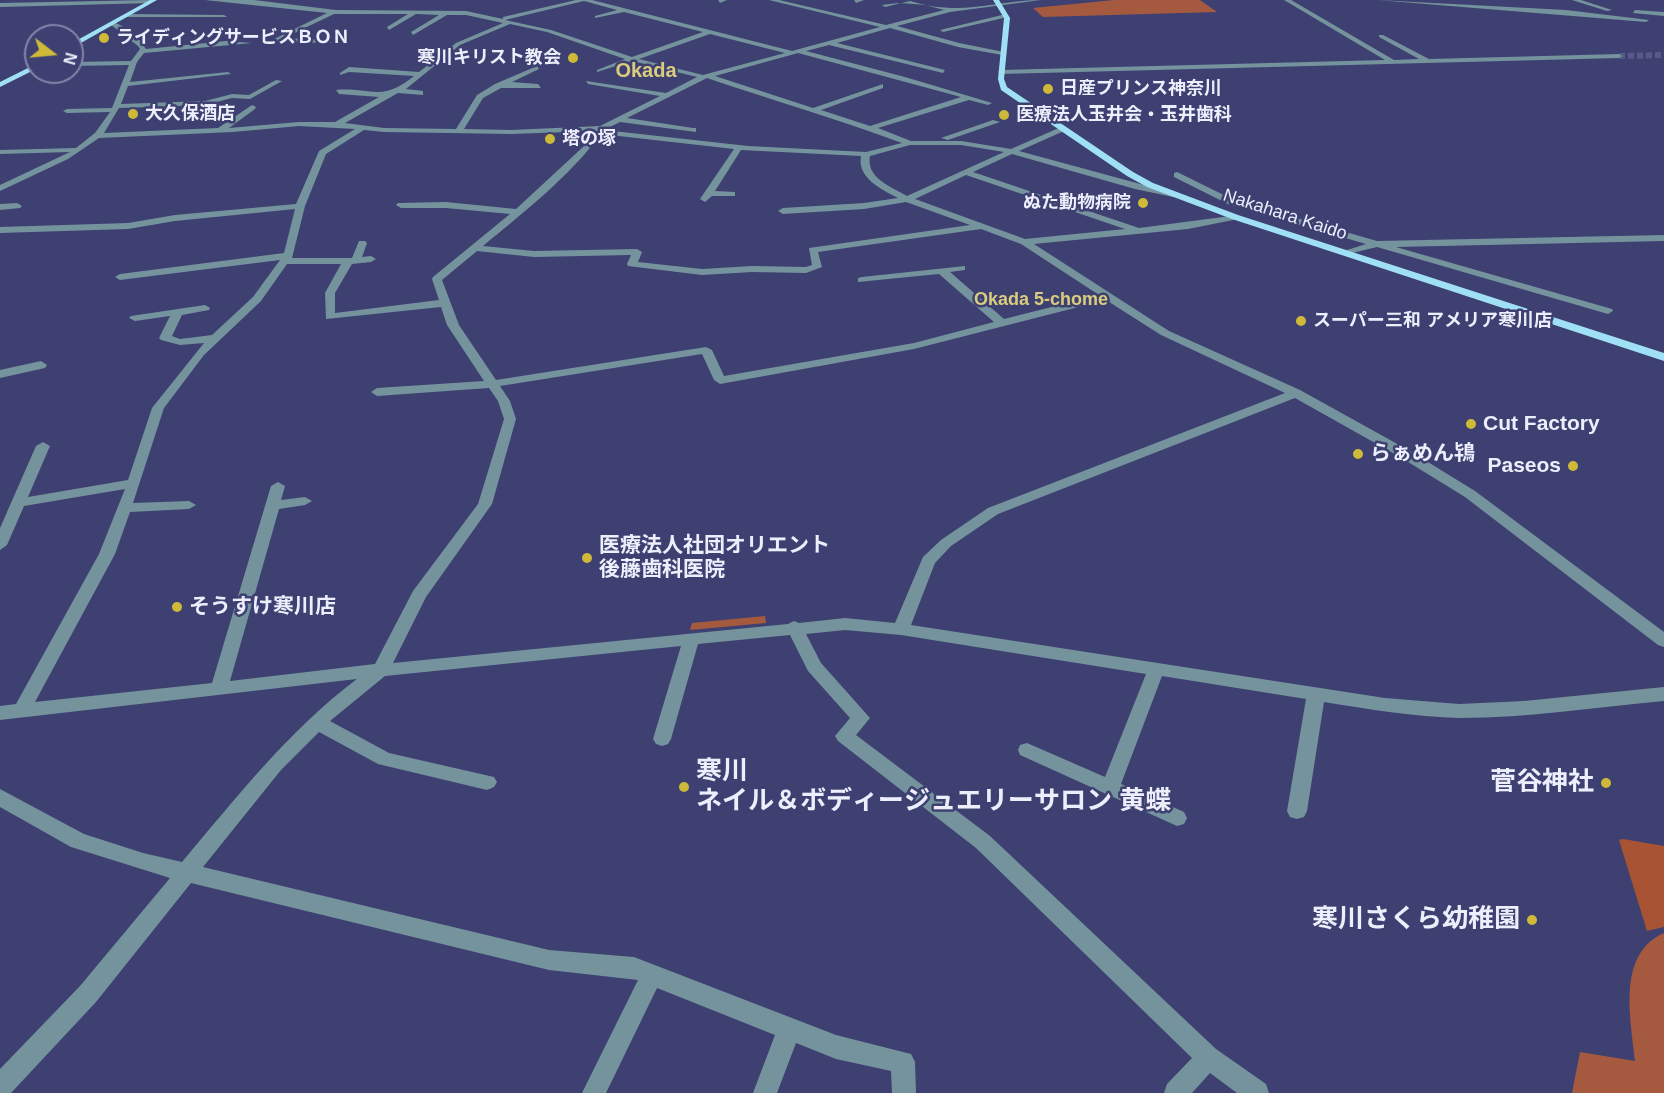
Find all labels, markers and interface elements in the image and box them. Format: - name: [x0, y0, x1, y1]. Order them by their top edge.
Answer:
- north arrow: [24, 24, 84, 84]
- place label: ライディングサービスＢＯＮ: [116, 27, 350, 49]
- marker: ライディングサービスＢＯＮ: [97, 31, 111, 45]
- place label: 寒川キリスト教会: [417, 47, 561, 69]
- text: N: [60, 51, 80, 66]
- marker: 寒川キリスト教会: [566, 51, 580, 65]
- district label: Okada: [615, 59, 677, 83]
- place label: 日産プリンス神奈川: [1060, 78, 1222, 100]
- marker: 日産プリンス神奈川: [1041, 82, 1055, 96]
- place label: 大久保酒店: [145, 103, 235, 125]
- place label: 医療法人玉井会・玉井歯科: [1016, 104, 1232, 126]
- marker: 大久保酒店: [126, 107, 140, 121]
- marker: 医療法人玉井会・玉井歯科: [997, 108, 1011, 122]
- place label: 塔の塚: [562, 128, 616, 150]
- marker: 塔の塚: [543, 132, 557, 146]
- street label: Nakahara Kaido: [1220, 185, 1350, 245]
- place label: ぬた動物病院: [1023, 192, 1131, 214]
- marker: ぬた動物病院: [1136, 196, 1150, 210]
- district label: Okada 5-chome: [974, 289, 1108, 311]
- place label: スーパー三和 アメリア寒川店: [1313, 310, 1552, 332]
- marker: スーパー三和 アメリア寒川店: [1294, 314, 1308, 328]
- place label: Cut Factory: [1483, 411, 1600, 437]
- marker: Cut Factory: [1464, 417, 1478, 431]
- place label: らぁめん鴇: [1370, 441, 1475, 467]
- marker: らぁめん鴇: [1351, 447, 1365, 461]
- place label: Paseos: [1487, 453, 1561, 479]
- marker: Paseos: [1566, 459, 1580, 473]
- place label: 医療法人社団オリエント 後藤歯科医院: [599, 533, 830, 583]
- marker: 医療法人社団オリエント 後藤歯科医院: [580, 551, 594, 565]
- place label: そうすけ寒川店: [189, 594, 336, 620]
- marker: そうすけ寒川店: [170, 600, 184, 614]
- place label: 寒川 ネイル＆ボディージュエリーサロン 黄蝶: [696, 756, 1171, 818]
- place label: 菅谷神社: [1490, 767, 1594, 799]
- marker: 菅谷神社: [1599, 776, 1613, 790]
- marker: 寒川 ネイル＆ボディージュエリーサロン 黄蝶: [677, 780, 691, 794]
- place label: 寒川さくら幼稚園: [1312, 904, 1520, 936]
- marker: 寒川さくら幼稚園: [1525, 913, 1539, 927]

